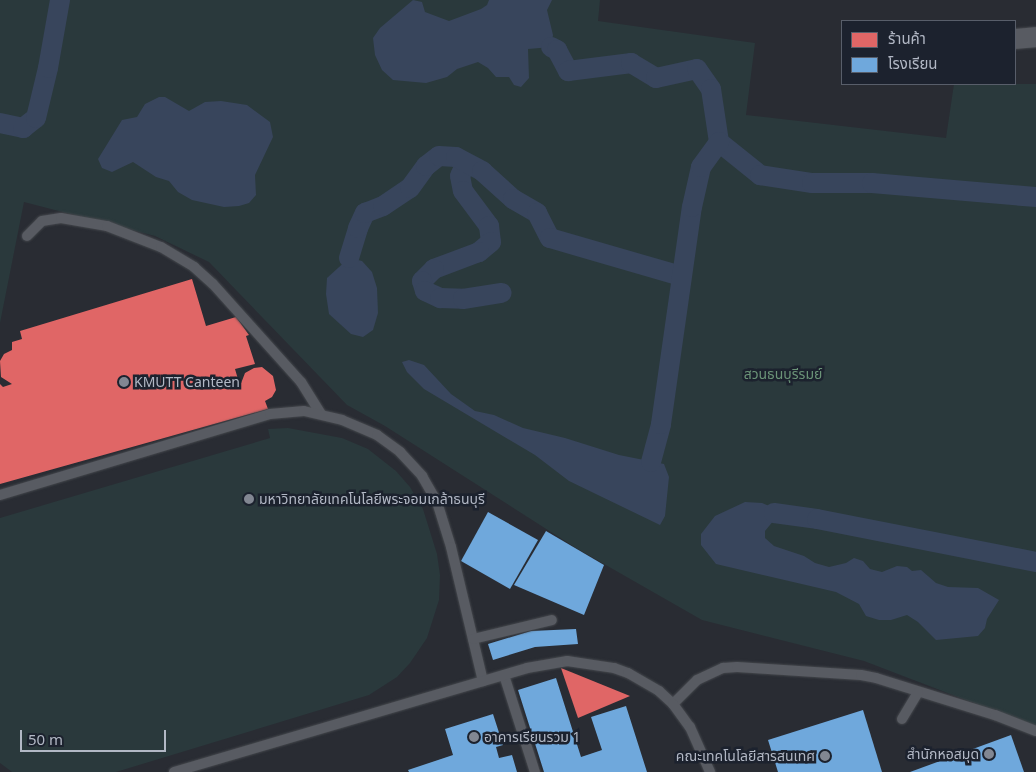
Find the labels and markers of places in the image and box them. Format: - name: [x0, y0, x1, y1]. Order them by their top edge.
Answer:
- place label: KMUTT Canteen: [134, 374, 240, 390]
- marker: KMUTT Canteen: [118, 376, 130, 388]
- place label: มหาวิทยาลัยเทคโนโลยีพระจอมเกล้าธนบุรี: [259, 491, 485, 507]
- marker: มหาวิทยาลัยเทคโนโลยีพระจอมเกล้าธนบุรี: [243, 493, 255, 505]
- place label: อาคารเรียนรวม 1: [484, 729, 581, 745]
- marker: อาคารเรียนรวม 1: [468, 731, 480, 743]
- place label: สำนักหอสมุด: [907, 746, 979, 762]
- place label: คณะเทคโนโลยีสารสนเทศ: [676, 748, 815, 764]
- marker: สำนักหอสมุด: [983, 748, 995, 760]
- marker: คณะเทคโนโลยีสารสนเทศ: [819, 750, 831, 762]

